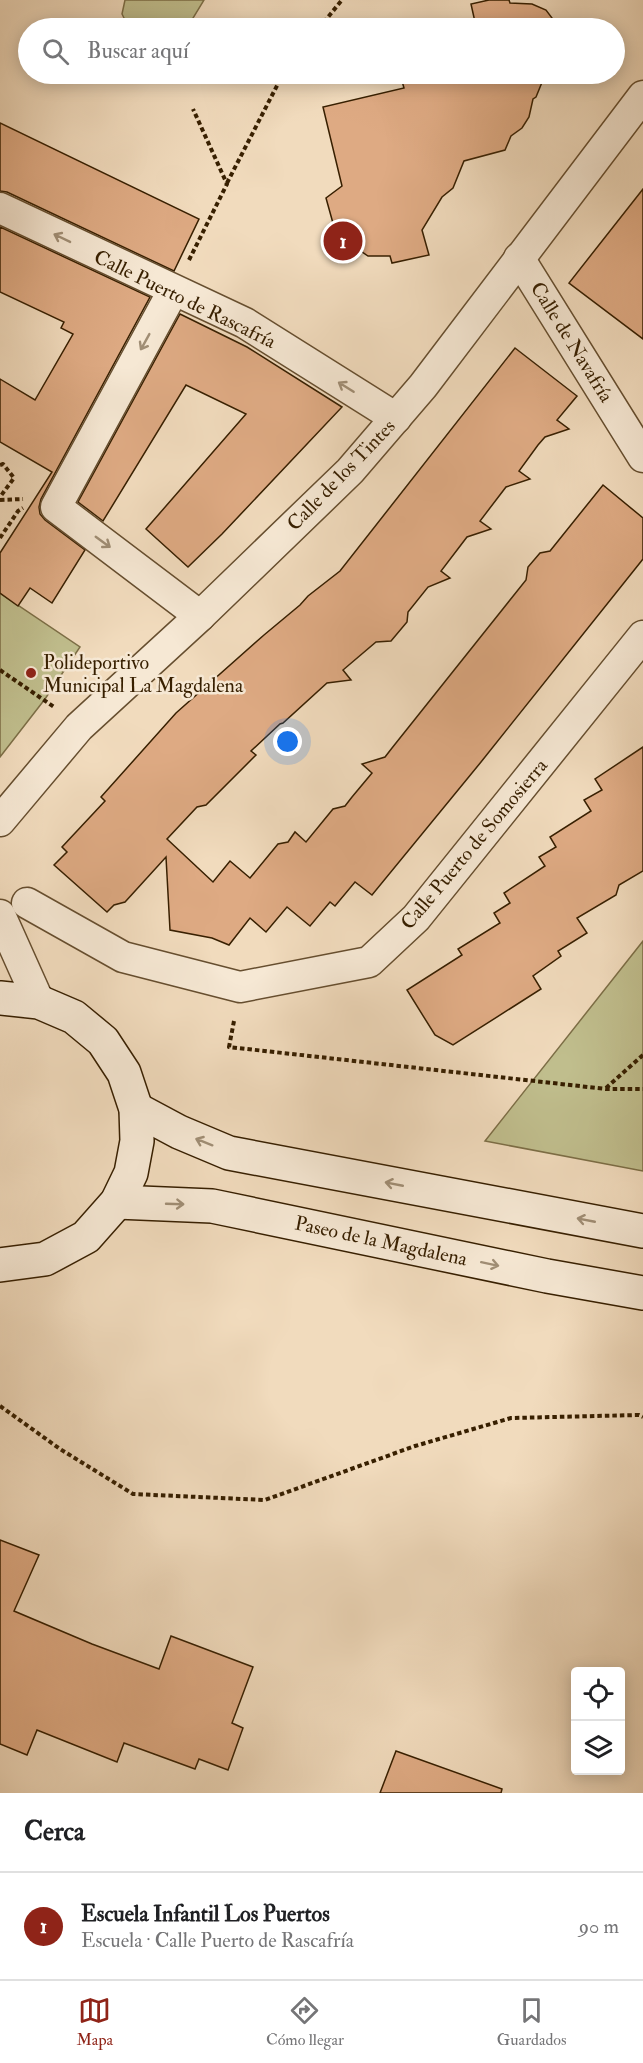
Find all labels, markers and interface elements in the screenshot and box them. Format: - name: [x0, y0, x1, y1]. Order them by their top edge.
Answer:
- search box: [18, 18, 625, 84]
- icon: search: [39, 35, 72, 68]
- text: Buscar aquí: [87, 37, 189, 65]
- pin: 1: [324, 218, 362, 264]
- one-way arrow: [54, 232, 72, 244]
- street label: Calle Puerto de Rascafría: [90, 244, 281, 354]
- street label: Calle de Navafría: [525, 277, 619, 408]
- one-way arrow: [139, 333, 150, 351]
- one-way arrow: [338, 380, 355, 392]
- street label: Calle de los Tintes: [281, 414, 401, 536]
- one-way arrow: [94, 536, 110, 548]
- place label: Polideportivo Municipal La Magdalena: [43, 650, 244, 699]
- marker: Polideportivo Municipal La Magdalena: [24, 666, 38, 680]
- your location: [273, 727, 302, 756]
- street label: Calle Puerto de Somosierra: [395, 753, 553, 935]
- one-way arrow: [195, 1136, 214, 1147]
- one-way arrow: [385, 1178, 404, 1189]
- one-way arrow: [165, 1198, 185, 1210]
- street label: Paseo de la Magdalena: [292, 1210, 470, 1272]
- one-way arrow: [576, 1214, 596, 1225]
- one-way arrow: [480, 1259, 499, 1270]
- map controls: [571, 1667, 625, 1775]
- button: locate: [571, 1667, 625, 1721]
- button: layers: [571, 1721, 625, 1775]
- text: Cerca: [24, 1816, 85, 1848]
- text: Escuela Infantil Los Puertos: [81, 1900, 330, 1928]
- text: 1: [40, 1914, 47, 1939]
- text: 90 m: [579, 1914, 619, 1939]
- text: Escuela · Calle Puerto de Rascafría: [81, 1928, 354, 1953]
- tab: Mapa: [76, 1994, 113, 2050]
- tab: Cómo llegar: [266, 1994, 344, 2050]
- tab: Guardados: [497, 1994, 567, 2050]

